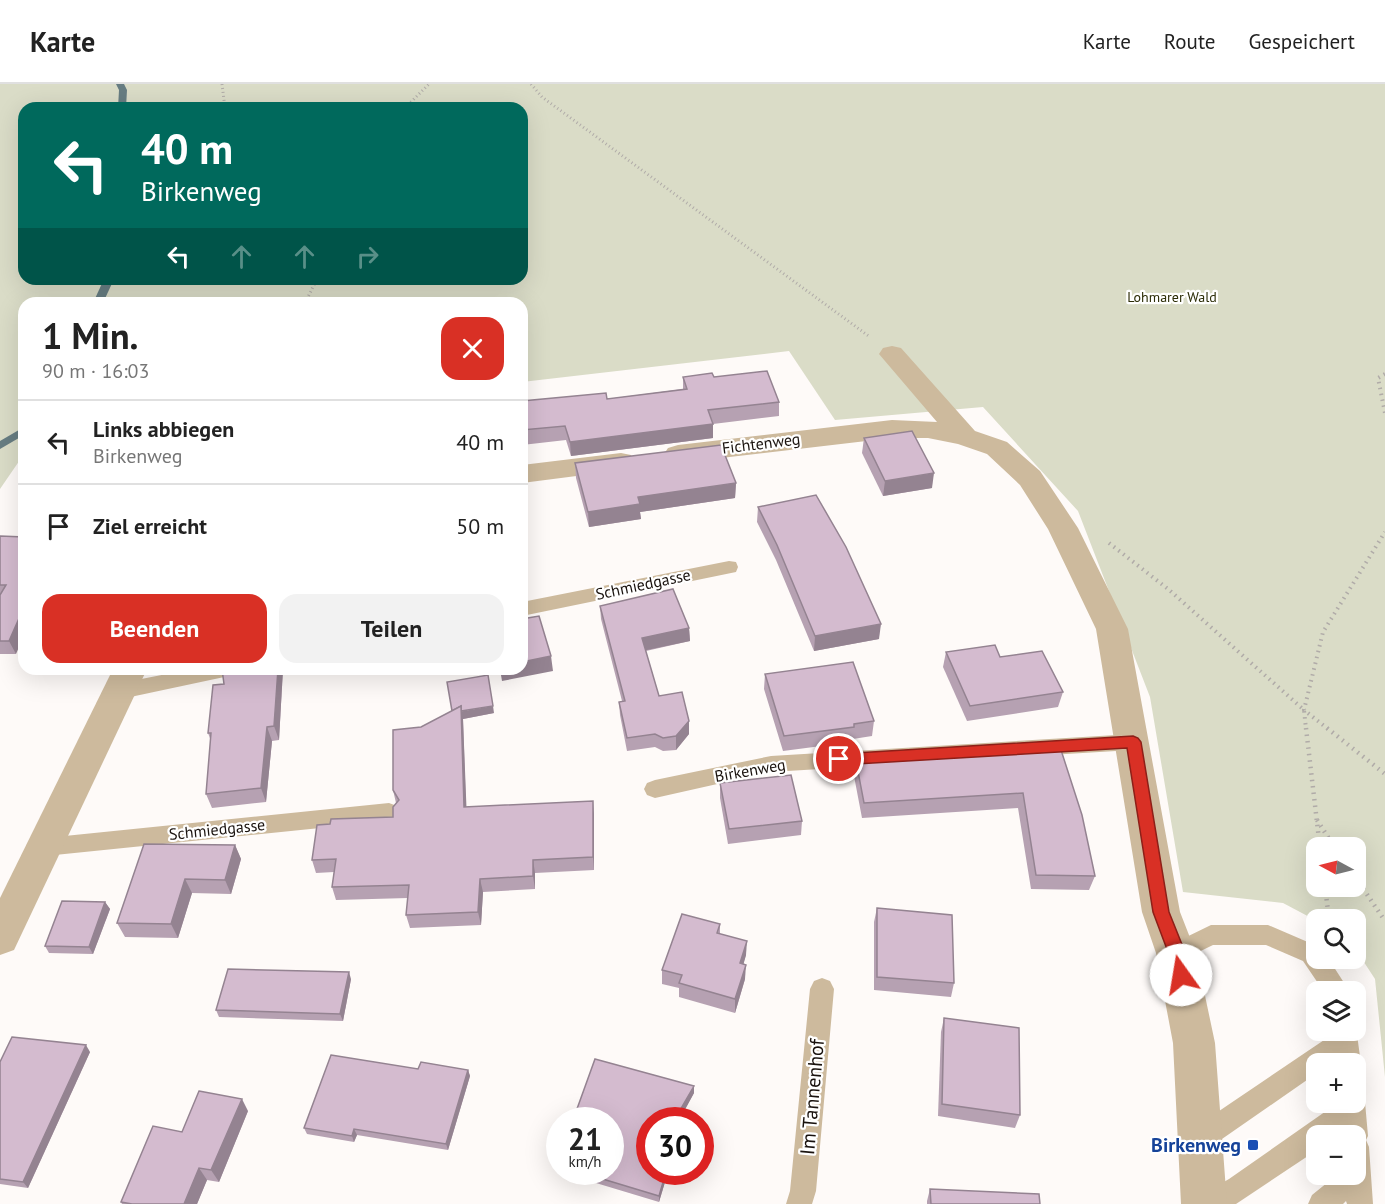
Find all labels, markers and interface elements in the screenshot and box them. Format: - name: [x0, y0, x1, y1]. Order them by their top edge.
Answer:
- text: Karte: [30, 23, 95, 60]
- text: Karte: [1083, 28, 1131, 55]
- text: Route: [1164, 28, 1215, 55]
- text: Gespeichert: [1248, 28, 1355, 55]
- text: 40 m: [141, 121, 233, 176]
- icon: left: [42, 126, 120, 204]
- text: Birkenweg: [141, 174, 262, 208]
- icon: left: [162, 240, 195, 273]
- icon: ahead: [225, 240, 258, 273]
- icon: ahead: [288, 240, 321, 273]
- icon: right: [351, 240, 384, 273]
- park label: Lohmarer Wald: [1127, 288, 1217, 306]
- text: 1 Min.: [42, 312, 138, 359]
- button: close: [441, 317, 504, 380]
- text: 90 m · 16:03: [42, 358, 149, 384]
- text: Links abbiegen: [93, 415, 234, 443]
- icon: left: [42, 426, 75, 459]
- text: 40 m: [456, 428, 504, 456]
- street label: Fichtenweg: [721, 428, 801, 458]
- text: Birkenweg: [93, 443, 182, 469]
- icon: arrive: [42, 510, 75, 543]
- text: Ziel erreicht: [93, 512, 207, 540]
- text: 50 m: [456, 512, 504, 540]
- street label: Schmiedgasse: [594, 564, 692, 604]
- button: Beenden: [42, 594, 267, 663]
- button: Teilen: [279, 594, 504, 663]
- pin: [813, 733, 864, 784]
- icon: arrive: [822, 742, 855, 775]
- street label: Birkenweg: [713, 754, 787, 786]
- street label: Schmiedgasse: [168, 814, 266, 844]
- north arrow: [1306, 837, 1366, 897]
- map controls: [1306, 837, 1366, 1185]
- button: search: [1306, 909, 1366, 969]
- position arrow: [1149, 943, 1213, 1007]
- button: layers: [1306, 981, 1366, 1041]
- street label: Im Tannenhof: [794, 1036, 830, 1156]
- button: +: [1306, 1053, 1366, 1113]
- speed limit sign: 30: [636, 1107, 714, 1185]
- text: 21: [568, 1119, 602, 1158]
- button: −: [1306, 1125, 1366, 1185]
- place label: Birkenweg: [1151, 1132, 1241, 1158]
- marker: Birkenweg: [1246, 1138, 1260, 1152]
- text: km/h: [569, 1152, 601, 1171]

